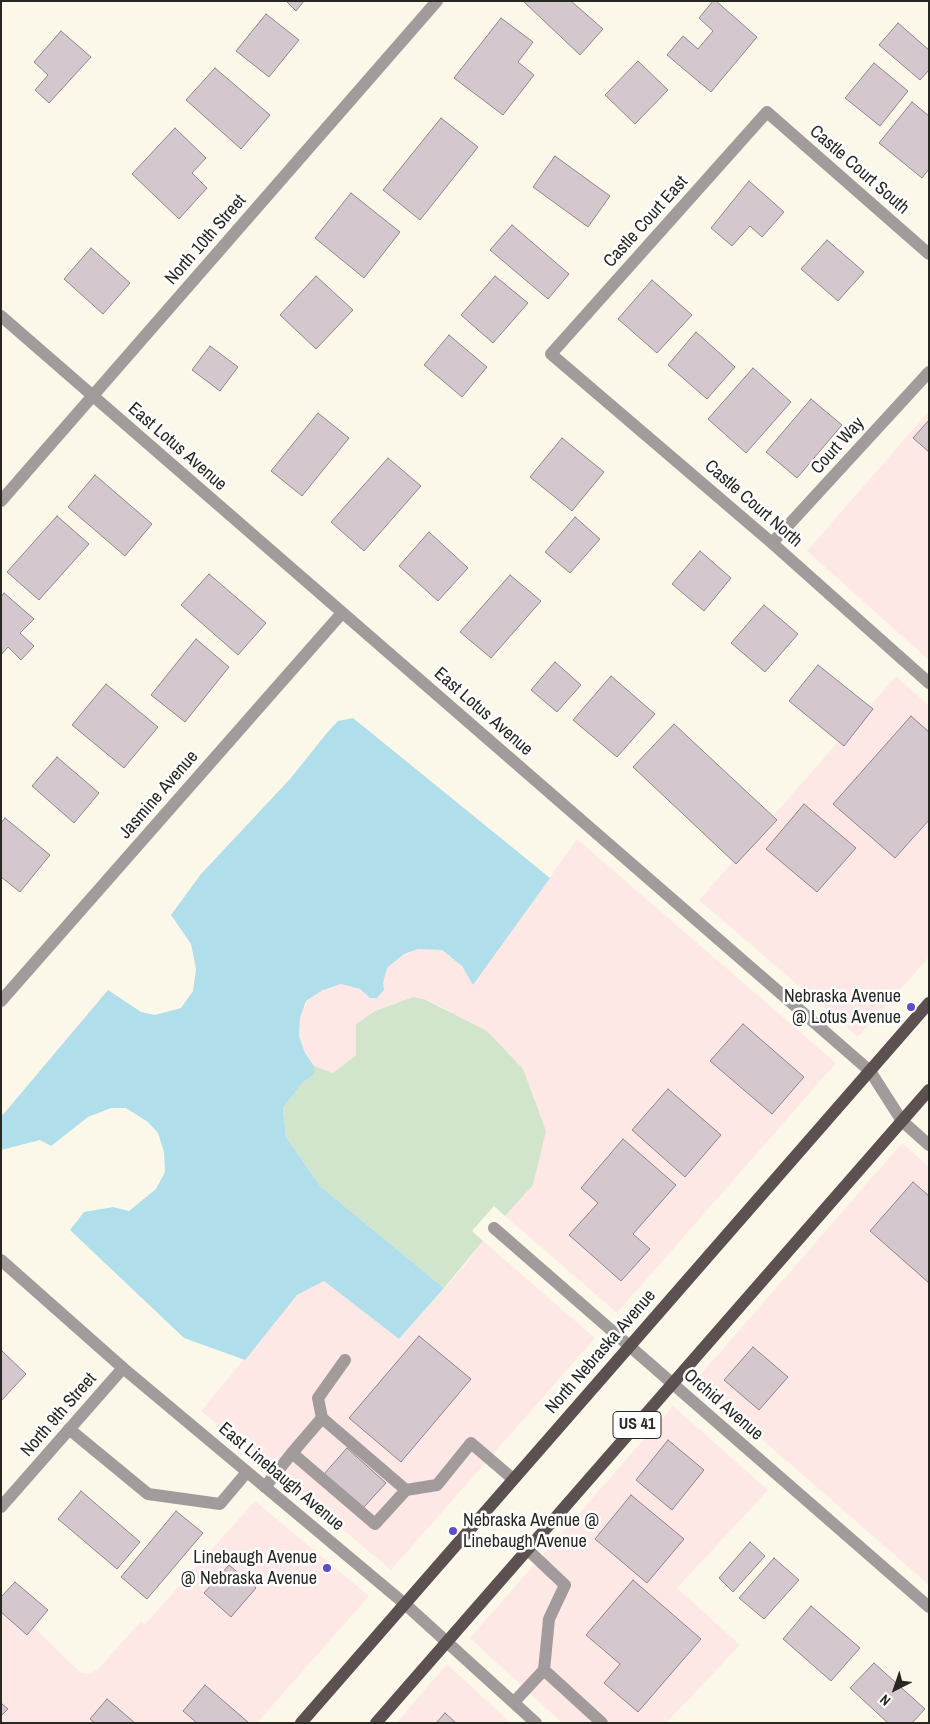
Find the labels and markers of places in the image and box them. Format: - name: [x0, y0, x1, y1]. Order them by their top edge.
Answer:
- place label: Nebraska Avenue @ Lotus Avenue: [784, 986, 901, 1028]
- marker: Nebraska Avenue @ Lotus Avenue: [905, 1001, 917, 1013]
- place label: Nebraska Avenue @ Linebaugh Avenue: [463, 1510, 599, 1552]
- marker: Nebraska Avenue @ Linebaugh Avenue: [447, 1525, 459, 1537]
- place label: Linebaugh Avenue @ Nebraska Avenue: [181, 1547, 317, 1590]
- marker: Linebaugh Avenue @ Nebraska Avenue: [321, 1562, 333, 1574]

